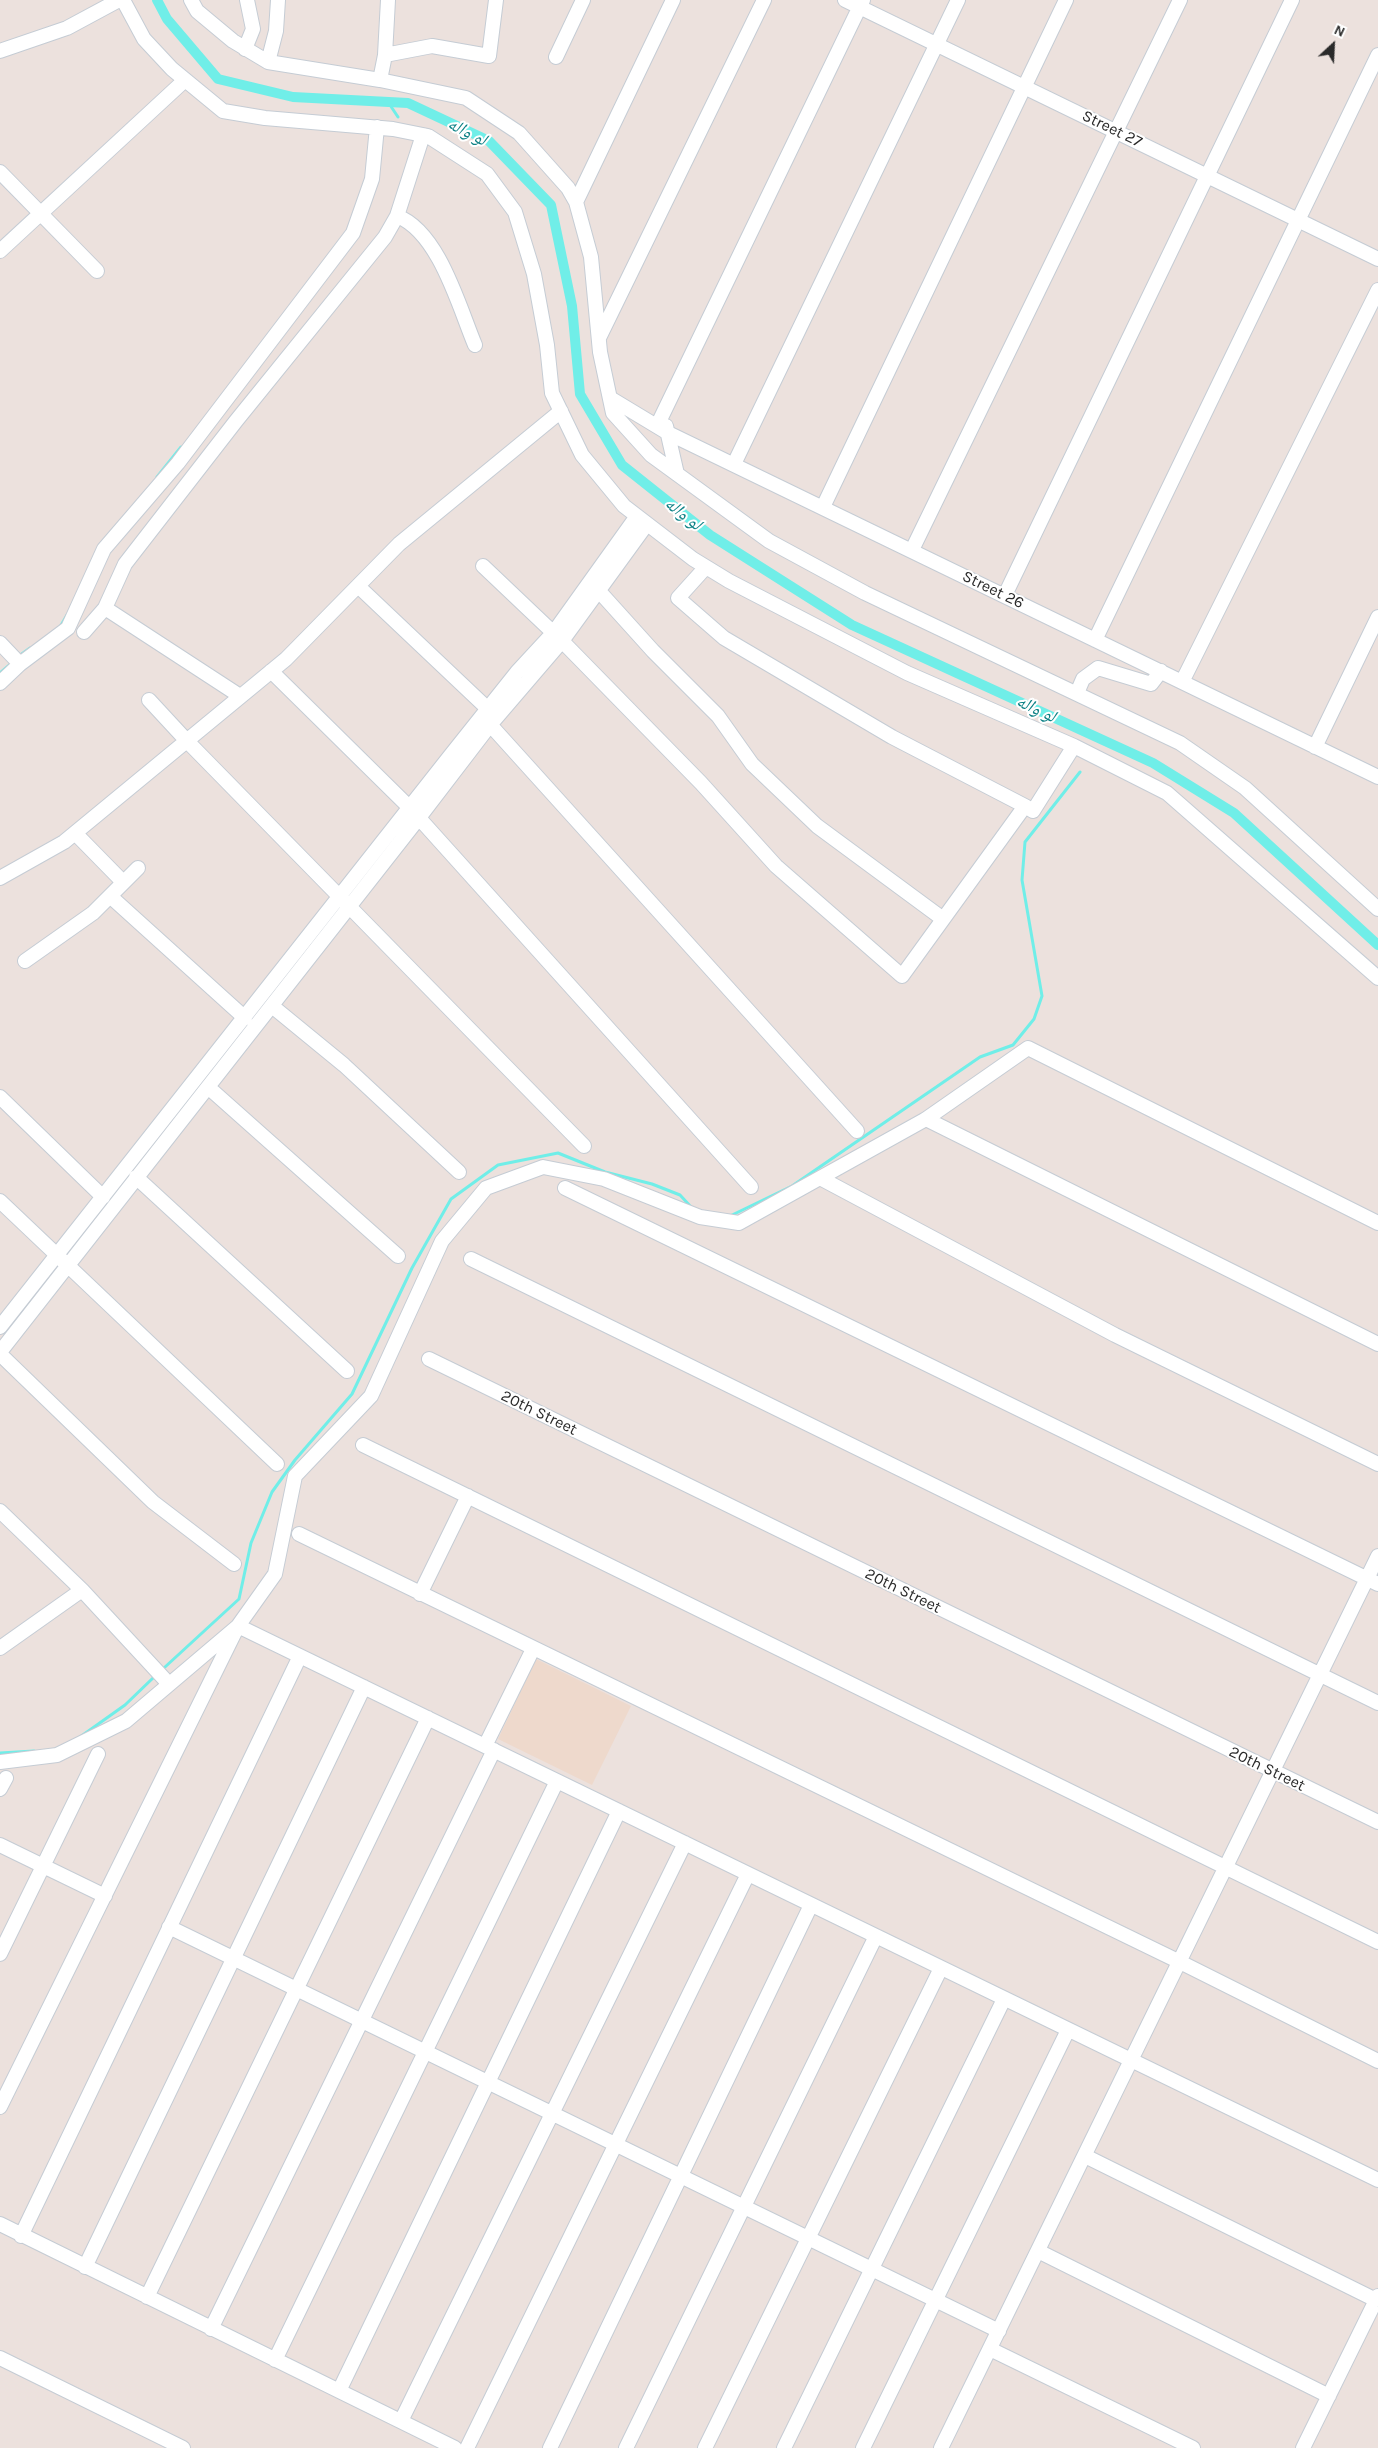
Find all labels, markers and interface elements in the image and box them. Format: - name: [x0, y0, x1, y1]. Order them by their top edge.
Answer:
- north arrow: [1308, 20, 1358, 70]
- text: N: [1331, 21, 1348, 41]
- street label: Street 27: [1079, 106, 1145, 152]
- water label: لو واله: [444, 113, 490, 151]
- water label: لو واله: [660, 493, 706, 535]
- street label: Street 26: [959, 567, 1027, 613]
- water label: لو واله: [1013, 691, 1059, 727]
- street label: 20th Street: [498, 1386, 580, 1440]
- street label: 20th Street: [862, 1564, 944, 1618]
- street label: 20th Street: [1226, 1742, 1308, 1796]

